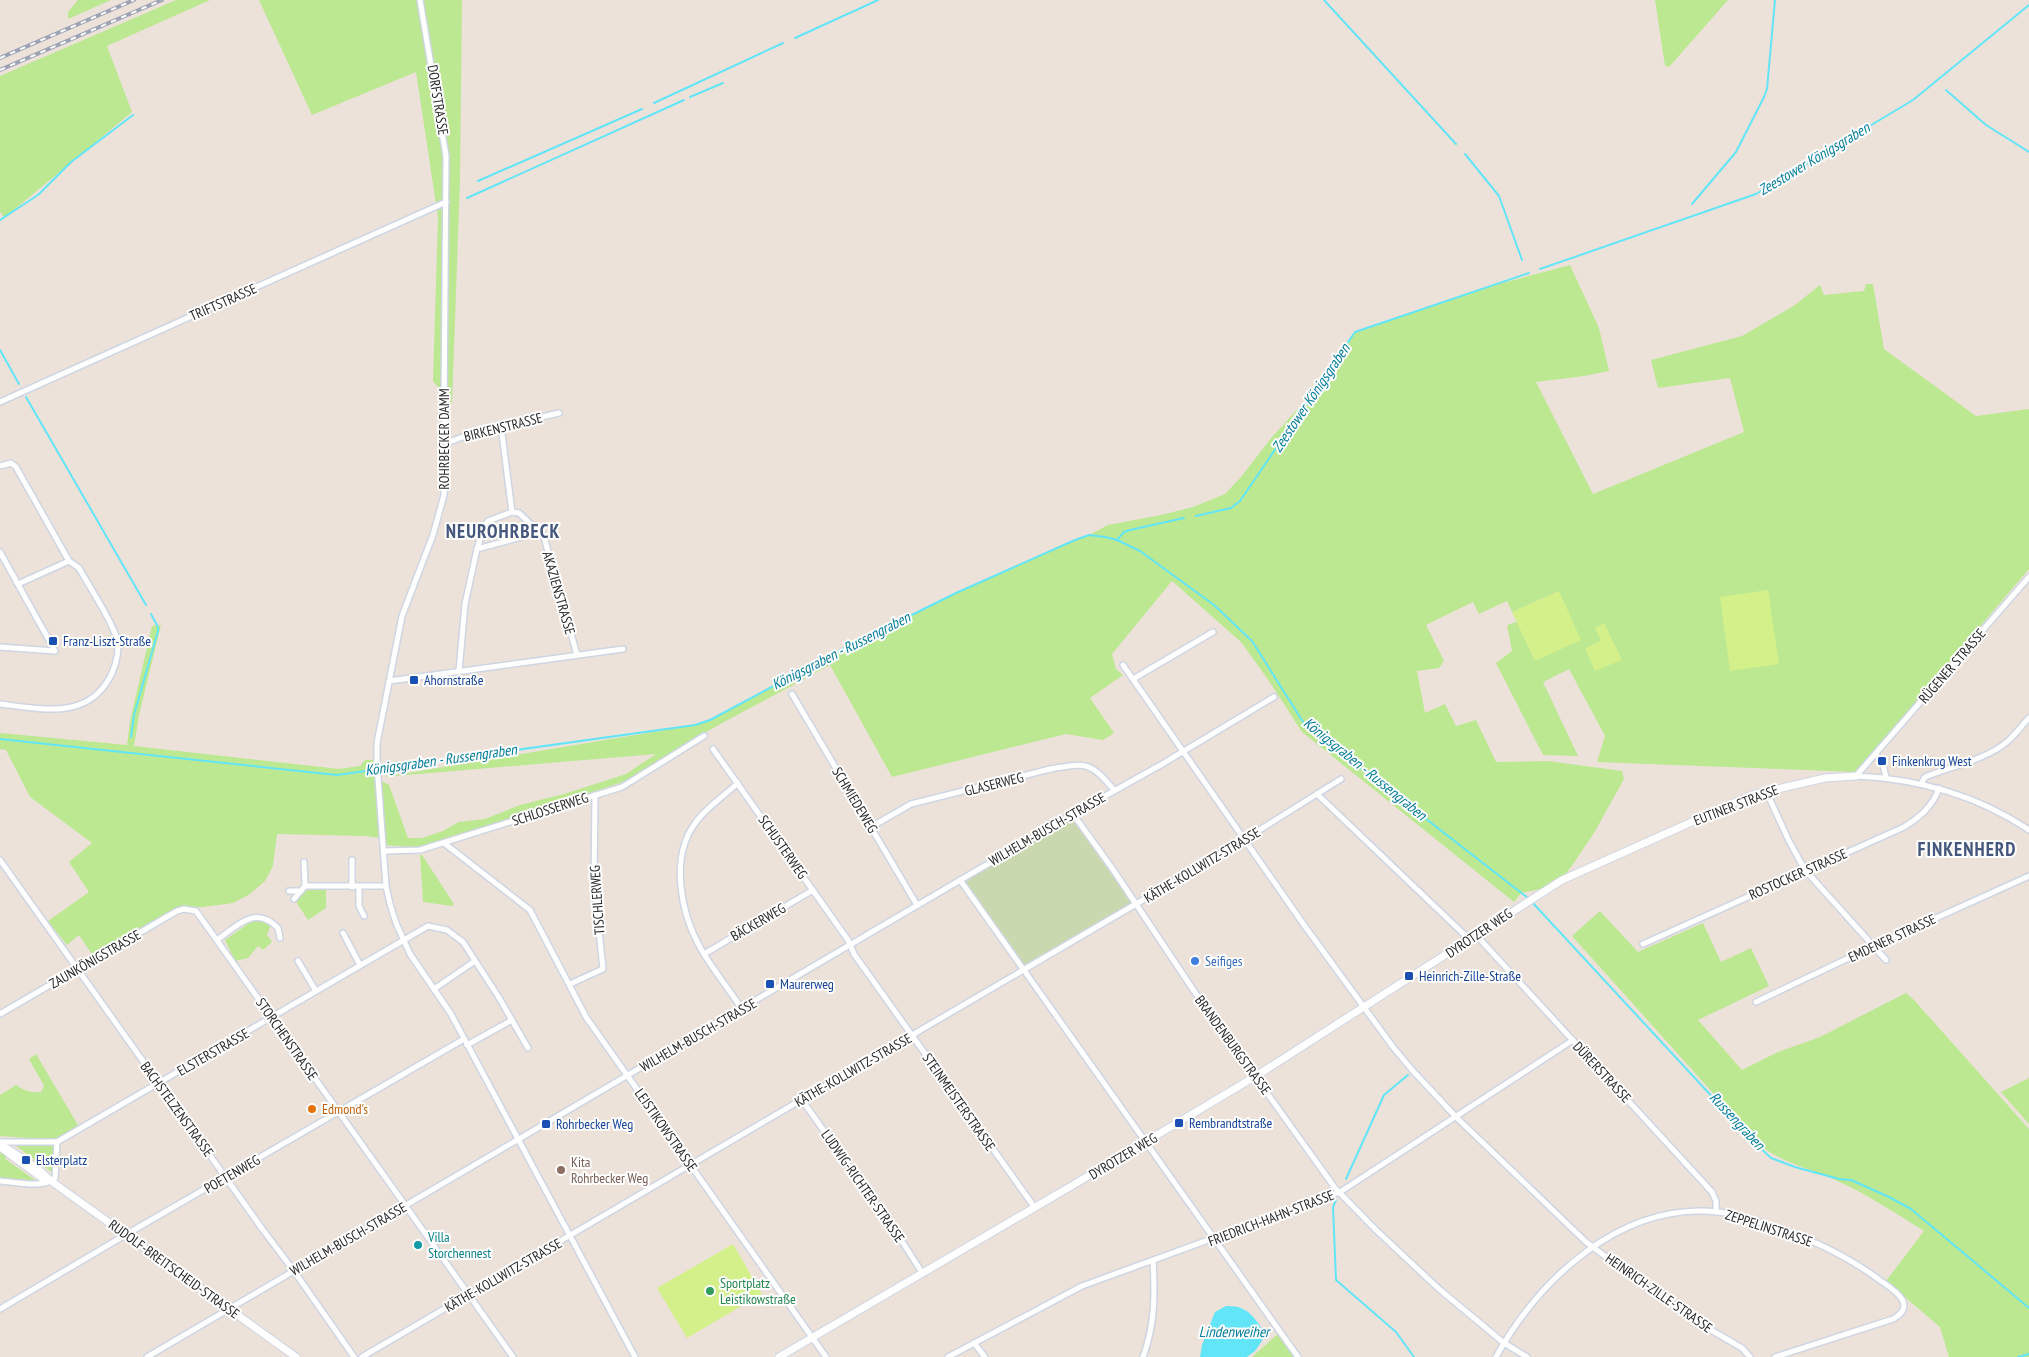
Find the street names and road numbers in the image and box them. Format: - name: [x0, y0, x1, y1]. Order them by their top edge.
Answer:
- street label: DORFSTRASSE: [424, 64, 452, 136]
- street label: TRIFTSTRASSE: [187, 279, 259, 325]
- street label: ROHRBECKER DAMM: [435, 388, 453, 490]
- street label: BIRKENSTRASSE: [462, 409, 544, 445]
- street label: AKAZIENSTRASSE: [539, 549, 579, 637]
- street label: RÜGENER STRASSE: [1915, 625, 1989, 707]
- street label: SCHMIEDEWEG: [828, 764, 882, 836]
- street label: GLASERWEG: [963, 768, 1025, 800]
- street label: EUTINER STRASSE: [1691, 781, 1781, 829]
- street label: SCHLOSSERWEG: [510, 788, 591, 830]
- street label: WILHELM-BUSCH-STRASSE: [985, 788, 1109, 870]
- street label: SCHUSTERWEG: [754, 812, 812, 883]
- street label: KÄTHE-KOLLWITZ-STRASSE: [1141, 823, 1263, 907]
- street label: ROSTOCKER STRASSE: [1746, 844, 1850, 904]
- street label: TISCHLERWEG: [586, 864, 608, 935]
- street label: BÄCKERWEG: [727, 899, 789, 945]
- street label: DYROTZER WEG: [1442, 904, 1516, 962]
- street label: EMDENER STRASSE: [1845, 910, 1939, 966]
- street label: ZAUNKÖNIGSTRASSE: [46, 926, 144, 992]
- street label: BRANDENBURGSTRASSE: [1191, 992, 1275, 1098]
- street label: STORCHENSTRASSE: [252, 994, 322, 1084]
- street label: WILHELM-BUSCH-STRASSE: [636, 994, 760, 1076]
- street label: ELSTERSTRASSE: [174, 1024, 252, 1080]
- street label: KÄTHE-KOLLWITZ-STRASSE: [791, 1029, 915, 1111]
- street label: DÜRERSTRASSE: [1569, 1038, 1635, 1106]
- street label: STEINMEISTERSTRASSE: [919, 1050, 999, 1154]
- street label: BACHSTELZENSTRASSE: [136, 1058, 218, 1160]
- street label: LEISTIKOWSTRASSE: [631, 1085, 701, 1175]
- street label: LUDWIG-RICHTER-STRASSE: [817, 1126, 909, 1246]
- street label: DYROTZER WEG: [1086, 1129, 1161, 1183]
- street label: POETENWEG: [201, 1151, 263, 1197]
- street label: FRIEDRICH-HAHN-STRASSE: [1205, 1186, 1337, 1250]
- street label: WILHELM-BUSCH-STRASSE: [286, 1198, 410, 1280]
- street label: ZEPPELINSTRASSE: [1723, 1205, 1815, 1251]
- street label: RUDOLF-BREITSCHEID-STRASSE: [105, 1215, 243, 1323]
- street label: KÄTHE-KOLLWITZ-STRASSE: [441, 1234, 565, 1316]
- street label: HEINRICH-ZILLE-STRASSE: [1602, 1249, 1716, 1337]

